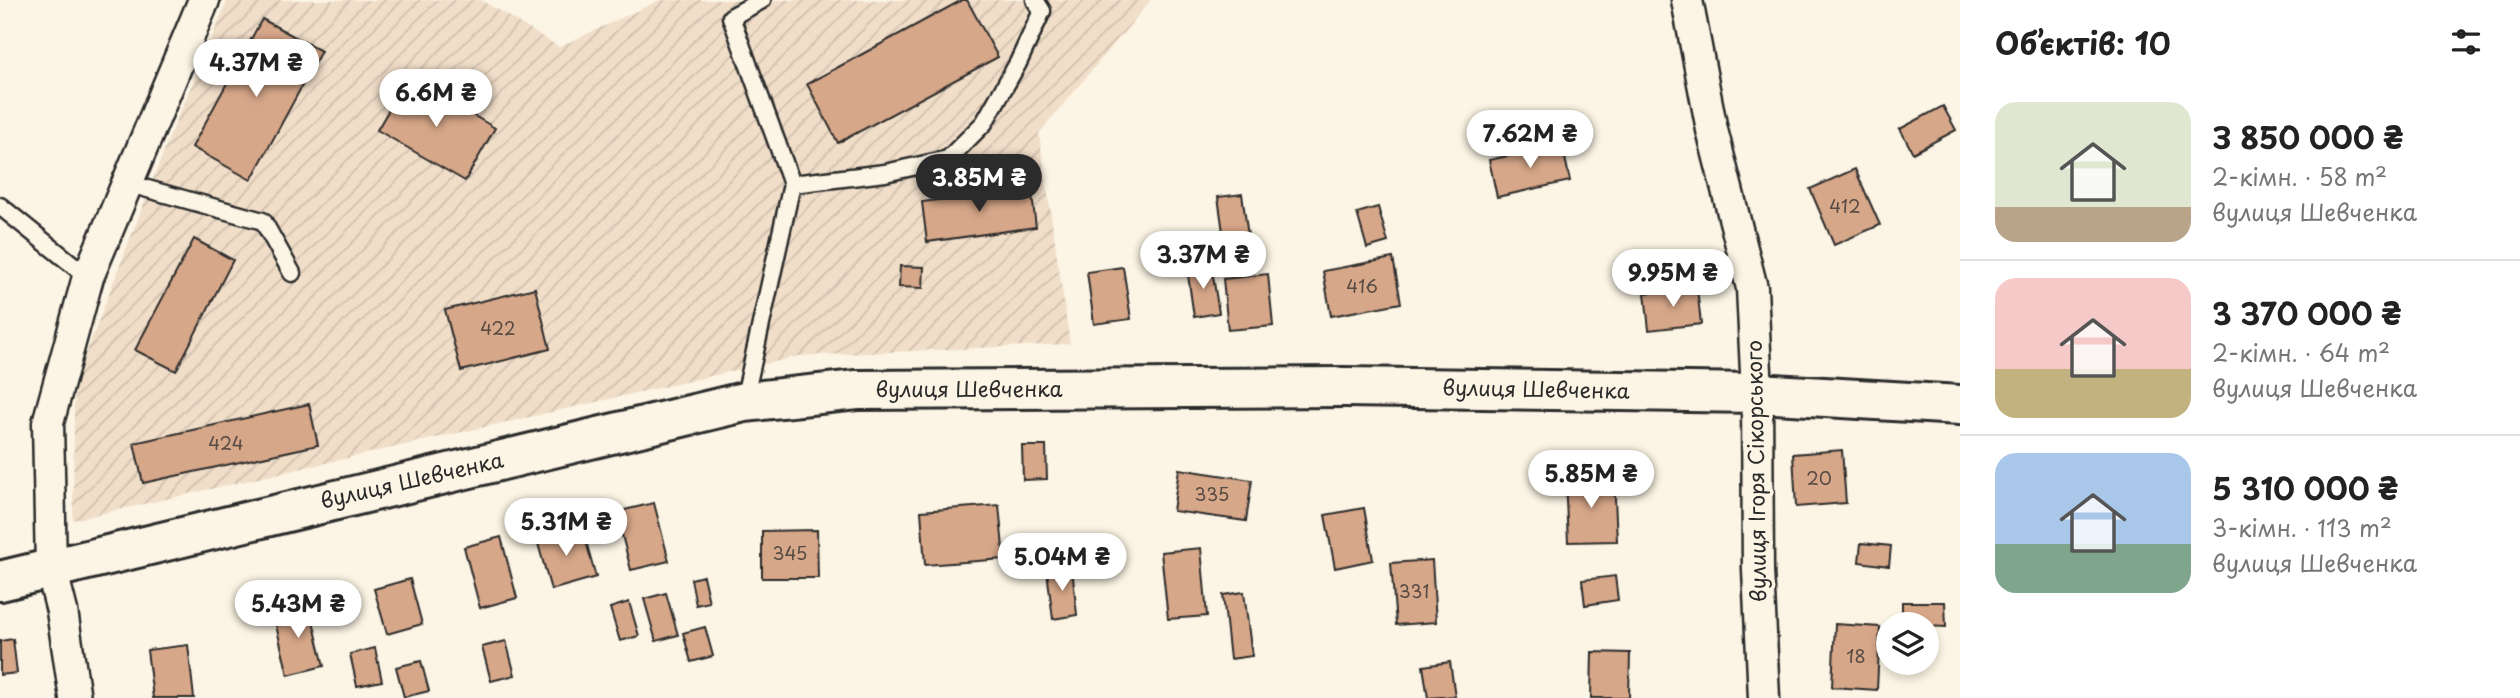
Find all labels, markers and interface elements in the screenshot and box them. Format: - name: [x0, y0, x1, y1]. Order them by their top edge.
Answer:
- text: Об’єктів: 10: [1995, 20, 2171, 65]
- icon: filters: [2447, 23, 2485, 61]
- pin: 4.37M ₴: [191, 40, 321, 99]
- text: 4.37M ₴: [209, 44, 303, 79]
- pin: 6.6M ₴: [379, 69, 493, 129]
- text: 6.6M ₴: [395, 74, 477, 109]
- pin: 7.62M ₴: [1465, 110, 1595, 170]
- text: 3 850 000 ₴: [2212, 114, 2403, 159]
- text: 7.62M ₴: [1482, 115, 1578, 150]
- icon: home: [2051, 130, 2135, 214]
- pin: 3.85M ₴: [914, 154, 1044, 214]
- text: 3.85M ₴: [932, 159, 1026, 194]
- text: 2-кімн. · 58 m²: [2212, 159, 2387, 194]
- house number: 412: [1829, 192, 1861, 219]
- text: вулиця Шевченка: [2212, 194, 2417, 229]
- pin: 3.37M ₴: [1138, 232, 1268, 291]
- text: 3.37M ₴: [1156, 236, 1250, 271]
- pin: 9.95M ₴: [1608, 250, 1738, 309]
- text: 9.95M ₴: [1628, 254, 1718, 289]
- house number: 416: [1346, 272, 1378, 299]
- text: 3 370 000 ₴: [2212, 290, 2402, 335]
- icon: home: [2051, 306, 2135, 390]
- house number: 422: [480, 314, 516, 341]
- text: 2-кімн. · 64 m²: [2212, 335, 2390, 370]
- street label: вулиця Ігоря Сікорського: [1737, 340, 1773, 602]
- street label: вулиця Шевченка: [1442, 370, 1630, 406]
- text: вулиця Шевченка: [2212, 370, 2417, 405]
- street label: вулиця Шевченка: [875, 372, 1063, 404]
- house number: 424: [208, 429, 244, 456]
- street label: вулиця Шевченка: [317, 442, 506, 516]
- pin: 5.85M ₴: [1526, 450, 1656, 510]
- text: 5.85M ₴: [1544, 455, 1638, 490]
- house number: 20: [1806, 464, 1832, 491]
- text: 5 310 000 ₴: [2212, 465, 2398, 510]
- house number: 335: [1195, 480, 1229, 507]
- icon: home: [2051, 481, 2135, 565]
- pin: 5.31M ₴: [501, 498, 631, 558]
- text: 5.31M ₴: [520, 503, 612, 538]
- text: 3-кімн. · 113 m²: [2212, 510, 2392, 545]
- pin: 5.04M ₴: [997, 534, 1127, 593]
- text: 5.04M ₴: [1014, 538, 1110, 573]
- house number: 345: [773, 539, 807, 566]
- text: вулиця Шевченка: [2212, 545, 2417, 580]
- house number: 331: [1399, 577, 1429, 604]
- pin: 5.43M ₴: [233, 580, 363, 640]
- text: 5.43M ₴: [251, 585, 345, 620]
- map controls: [1876, 612, 1939, 675]
- button: layers: [1876, 612, 1939, 675]
- house number: 18: [1846, 642, 1866, 669]

